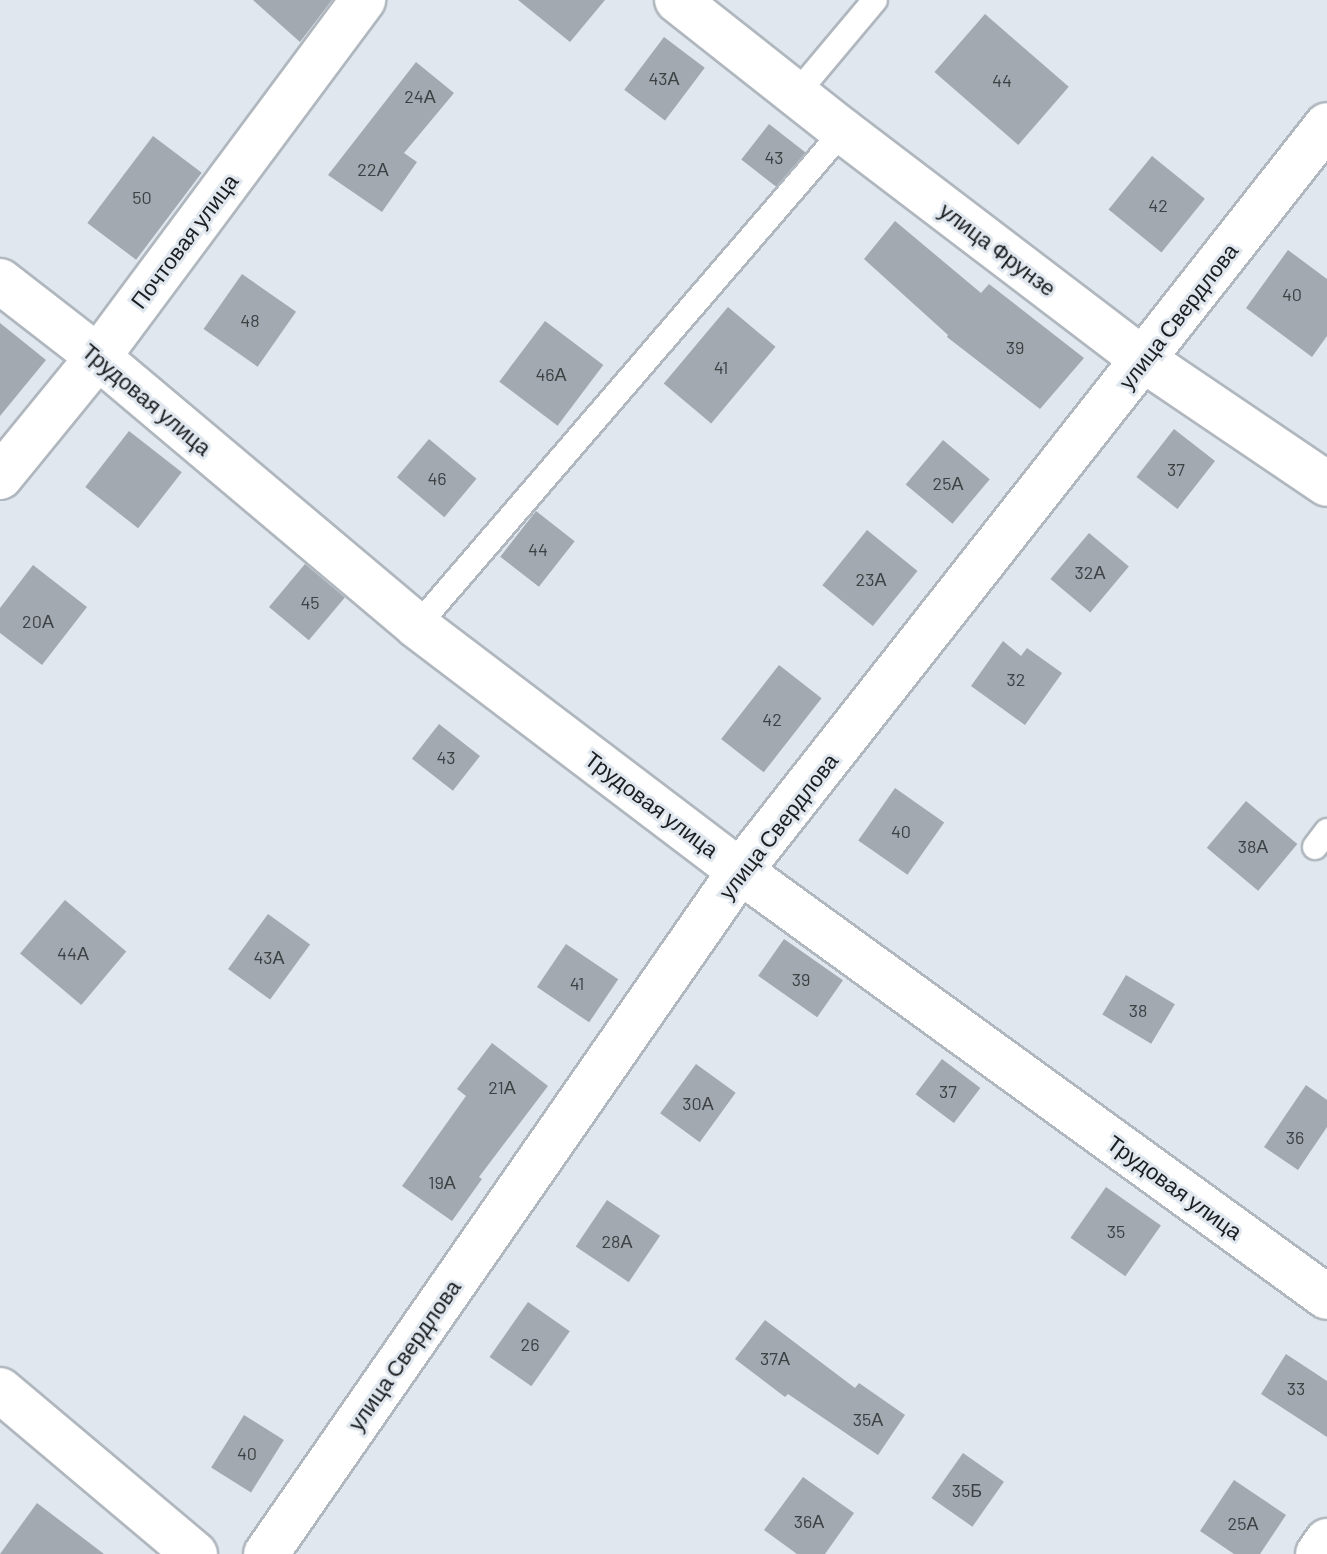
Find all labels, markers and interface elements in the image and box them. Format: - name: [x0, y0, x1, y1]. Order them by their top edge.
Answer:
- house number: 43А: [648, 67, 680, 89]
- house number: 44: [992, 69, 1012, 91]
- house number: 24А: [404, 85, 436, 107]
- house number: 43: [764, 146, 784, 168]
- house number: 22А: [357, 158, 389, 180]
- street label: Почтовая улица: [125, 169, 243, 313]
- house number: 50: [132, 186, 152, 208]
- house number: 42: [1148, 194, 1168, 216]
- street label: улица Фрунзе: [935, 197, 1061, 301]
- street label: улица Свердлова: [1113, 238, 1243, 394]
- house number: 40: [1282, 283, 1302, 305]
- house number: 48: [240, 309, 260, 331]
- house number: 39: [1006, 336, 1024, 358]
- street label: Трудовая улица: [77, 337, 217, 461]
- house number: 41: [714, 356, 728, 378]
- house number: 46А: [535, 363, 567, 385]
- house number: 37: [1167, 458, 1185, 480]
- house number: 46: [427, 467, 447, 489]
- house number: 25А: [933, 472, 963, 494]
- house number: 44: [528, 538, 548, 560]
- house number: 32А: [1075, 561, 1105, 583]
- house number: 23А: [856, 568, 886, 590]
- house number: 45: [300, 591, 320, 613]
- house number: 20А: [22, 610, 54, 632]
- house number: 32: [1007, 668, 1025, 690]
- house number: 42: [762, 708, 782, 730]
- street label: Трудовая улица: [580, 745, 724, 863]
- house number: 43: [436, 746, 456, 768]
- street label: улица Свердлова: [713, 748, 843, 904]
- house number: 40: [891, 820, 911, 842]
- house number: 38А: [1238, 835, 1268, 857]
- house number: 44А: [57, 942, 89, 964]
- house number: 43А: [253, 946, 285, 968]
- house number: 39: [792, 968, 810, 990]
- house number: 41: [570, 972, 584, 994]
- house number: 38: [1129, 999, 1147, 1021]
- house number: 21А: [488, 1076, 516, 1098]
- house number: 37: [939, 1080, 957, 1102]
- house number: 30А: [682, 1092, 714, 1114]
- house number: 36: [1286, 1126, 1304, 1148]
- street label: Трудовая улица: [1103, 1129, 1247, 1245]
- house number: 19А: [428, 1171, 456, 1193]
- house number: 35: [1107, 1220, 1125, 1242]
- house number: 28А: [601, 1230, 633, 1252]
- street label: улица Свердлова: [342, 1275, 466, 1435]
- house number: 26: [521, 1333, 539, 1355]
- house number: 37А: [760, 1347, 790, 1369]
- house number: 33: [1287, 1377, 1305, 1399]
- house number: 35А: [853, 1408, 883, 1430]
- house number: 40: [237, 1442, 257, 1464]
- house number: 35Б: [952, 1479, 982, 1501]
- house number: 36А: [794, 1510, 824, 1532]
- house number: 25А: [1228, 1512, 1258, 1534]

